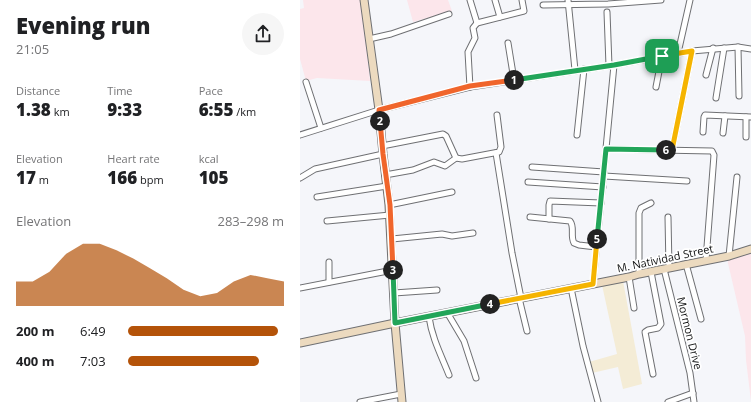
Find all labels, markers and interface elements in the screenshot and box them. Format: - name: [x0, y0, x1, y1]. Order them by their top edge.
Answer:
- text: Evening run: [16, 10, 151, 40]
- button: share: [242, 13, 284, 55]
- pin: [645, 39, 679, 73]
- text: 21:05: [16, 40, 49, 58]
- icon: arrive: [651, 45, 673, 67]
- pin: 1: [504, 70, 524, 90]
- text: 1: [511, 72, 517, 87]
- text: Distance: [16, 83, 60, 98]
- text: Time: [107, 83, 133, 98]
- text: Pace: [199, 83, 223, 98]
- text: 1.38: [16, 98, 51, 121]
- text: 9:33: [107, 98, 142, 121]
- text: 6:55: [199, 98, 233, 121]
- text: km: [51, 104, 70, 119]
- text: /km: [233, 104, 256, 119]
- pin: 2: [370, 111, 390, 131]
- text: 2: [377, 113, 383, 128]
- pin: 6: [656, 140, 676, 160]
- text: 6: [663, 142, 669, 157]
- text: Elevation: [16, 151, 63, 166]
- text: Heart rate: [107, 151, 160, 166]
- text: kcal: [199, 151, 219, 166]
- text: 17: [16, 166, 36, 189]
- text: 166: [107, 166, 137, 189]
- text: 105: [199, 166, 229, 189]
- text: m: [36, 172, 49, 187]
- text: bpm: [137, 172, 164, 187]
- text: Elevation: [16, 212, 71, 230]
- text: 283–298 m: [217, 212, 284, 230]
- pin: 5: [587, 229, 607, 249]
- text: 5: [594, 231, 600, 246]
- street label: M. Natividad Street: [615, 240, 715, 276]
- pin: 3: [383, 260, 403, 280]
- text: 3: [390, 262, 396, 277]
- pin: 4: [480, 294, 500, 314]
- street label: Mormon Drive: [674, 295, 706, 371]
- text: 4: [487, 296, 493, 311]
- text: 200 m: [16, 322, 54, 340]
- text: 6:49: [80, 322, 106, 340]
- text: 400 m: [16, 352, 54, 370]
- text: 7:03: [80, 352, 106, 370]

